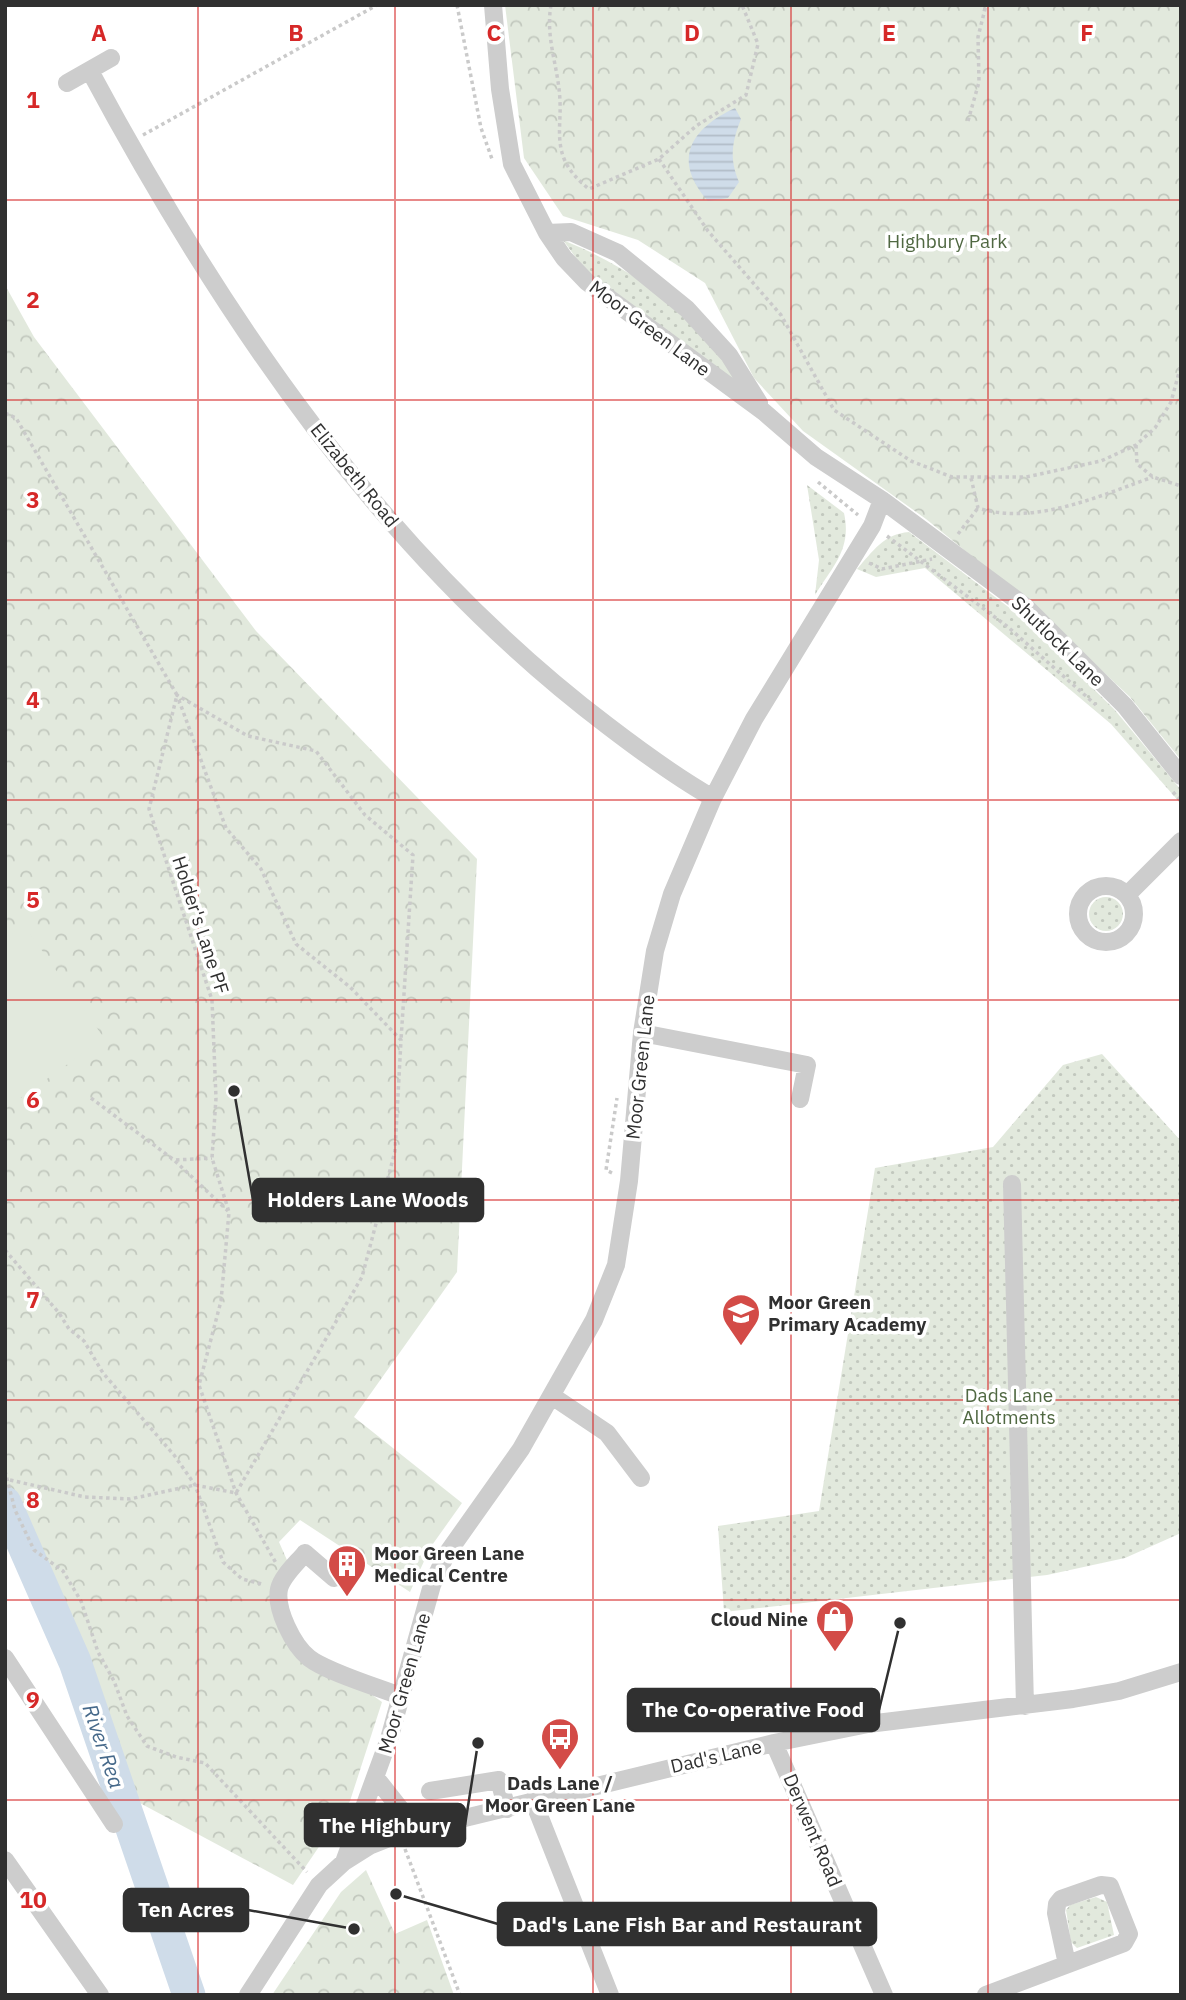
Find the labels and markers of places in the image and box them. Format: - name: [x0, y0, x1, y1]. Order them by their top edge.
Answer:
- callout: Holders Lane Woods: [253, 1179, 483, 1221]
- place label: Moor Green Primary Academy: [768, 1290, 927, 1336]
- school or university icon: Moor Green Primary Academy: [720, 1292, 762, 1347]
- place label: Moor Green Lane Medical Centre: [374, 1541, 525, 1587]
- building icon: Moor Green Lane Medical Centre: [326, 1543, 368, 1598]
- shop icon: Cloud Nine: [814, 1598, 856, 1653]
- place label: Cloud Nine: [711, 1607, 808, 1631]
- callout: The Co-operative Food: [628, 1689, 879, 1731]
- bus stop icon: Dads Lane / Moor Green Lane: [539, 1716, 581, 1771]
- place label: Dads Lane / Moor Green Lane: [485, 1771, 635, 1817]
- callout: The Highbury: [305, 1804, 465, 1846]
- callout: Ten Acres: [124, 1889, 248, 1931]
- callout: Dad's Lane Fish Bar and Restaurant: [498, 1903, 876, 1945]

